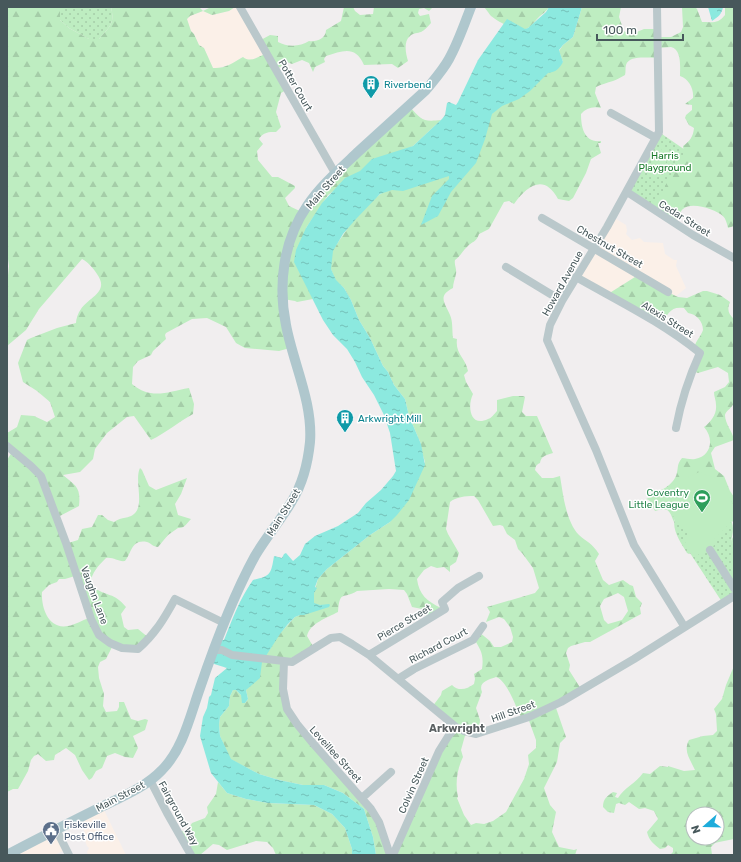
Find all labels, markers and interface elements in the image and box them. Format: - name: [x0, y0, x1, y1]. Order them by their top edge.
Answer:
- scale bar: [597, 16, 683, 42]
- text: 100 m: [603, 23, 637, 37]
- street label: Potter Court: [276, 58, 315, 114]
- building icon: Riverbend: [361, 74, 381, 99]
- place label: Riverbend: [384, 79, 431, 91]
- park label: Harris Playground: [638, 150, 692, 174]
- street label: Main Street: [304, 164, 348, 212]
- street label: Cedar Street: [656, 198, 713, 240]
- street label: Chestnut Street: [574, 223, 645, 271]
- street label: Howard Avenue: [540, 248, 586, 318]
- street label: Alexis Street: [639, 299, 696, 341]
- building icon: Arkwright Mill: [335, 408, 355, 433]
- place label: Arkwright Mill: [358, 413, 421, 425]
- street label: Main Street: [265, 487, 303, 538]
- place label: Coventry Little League: [628, 487, 689, 511]
- sports icon: Coventry Little League: [692, 488, 712, 513]
- street label: Vaughn Lane: [78, 565, 110, 626]
- street label: Pierce Street: [375, 602, 434, 644]
- street label: Richard Court: [407, 625, 470, 666]
- street label: Hill Street: [490, 698, 537, 725]
- district label: Arkwright: [429, 722, 485, 735]
- street label: Leveillee Street: [307, 724, 364, 785]
- street label: Colvin Street: [396, 755, 432, 815]
- street label: Main Street: [94, 779, 147, 815]
- street label: Fairground Way: [156, 779, 201, 848]
- north arrow: [685, 806, 725, 846]
- place label: Fiskeville Post Office: [64, 819, 114, 843]
- public building icon: Fiskeville Post Office: [41, 820, 61, 845]
- text: N: [689, 823, 704, 835]

